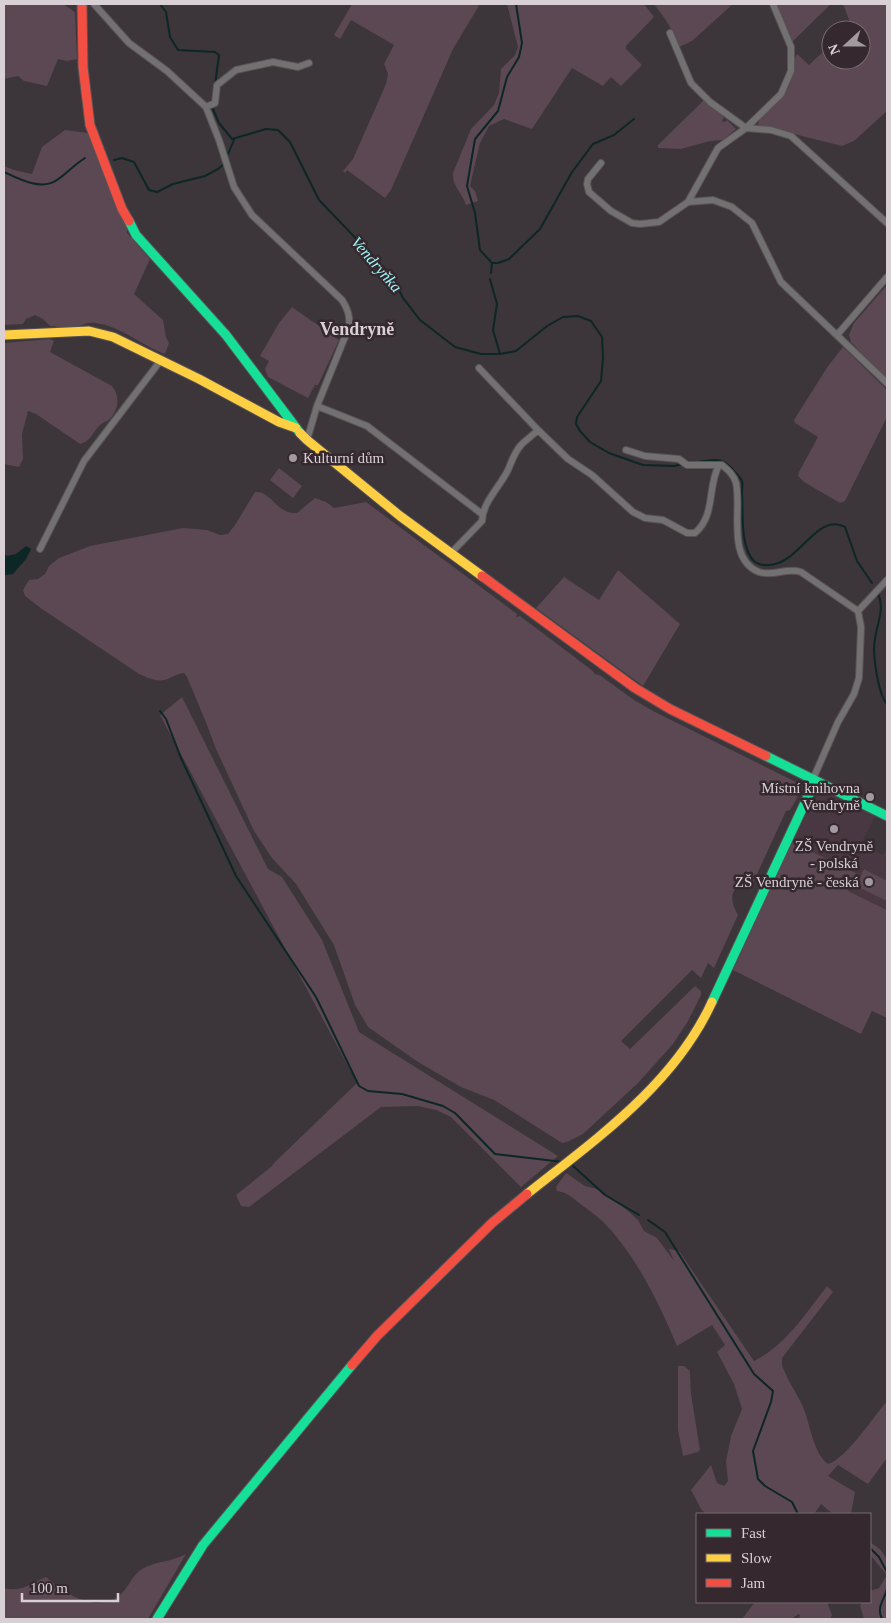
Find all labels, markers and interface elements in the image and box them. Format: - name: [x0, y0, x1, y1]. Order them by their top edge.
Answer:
- north arrow: [821, 20, 871, 70]
- text: N: [826, 42, 843, 57]
- water label: Vendryňka: [347, 233, 405, 296]
- district label: Vendryně: [320, 319, 394, 339]
- place label: Kulturní dům: [303, 450, 385, 466]
- marker: Kulturní dům: [287, 452, 299, 464]
- place label: Místní knihovna Vendryně: [761, 780, 860, 813]
- marker: Místní knihovna Vendryně: [864, 791, 876, 803]
- marker: ZŠ Vendryně - polská: [828, 823, 840, 835]
- place label: ZŠ Vendryně - polská: [795, 838, 874, 871]
- place label: ZŠ Vendryně - česká: [735, 874, 859, 890]
- marker: ZŠ Vendryně - česká: [863, 876, 875, 888]
- legend: [696, 1513, 871, 1603]
- text: Fast: [741, 1525, 767, 1541]
- text: Slow: [741, 1550, 772, 1566]
- scale bar: [22, 1570, 119, 1602]
- text: Jam: [741, 1575, 765, 1591]
- text: 100 m: [30, 1580, 68, 1596]

